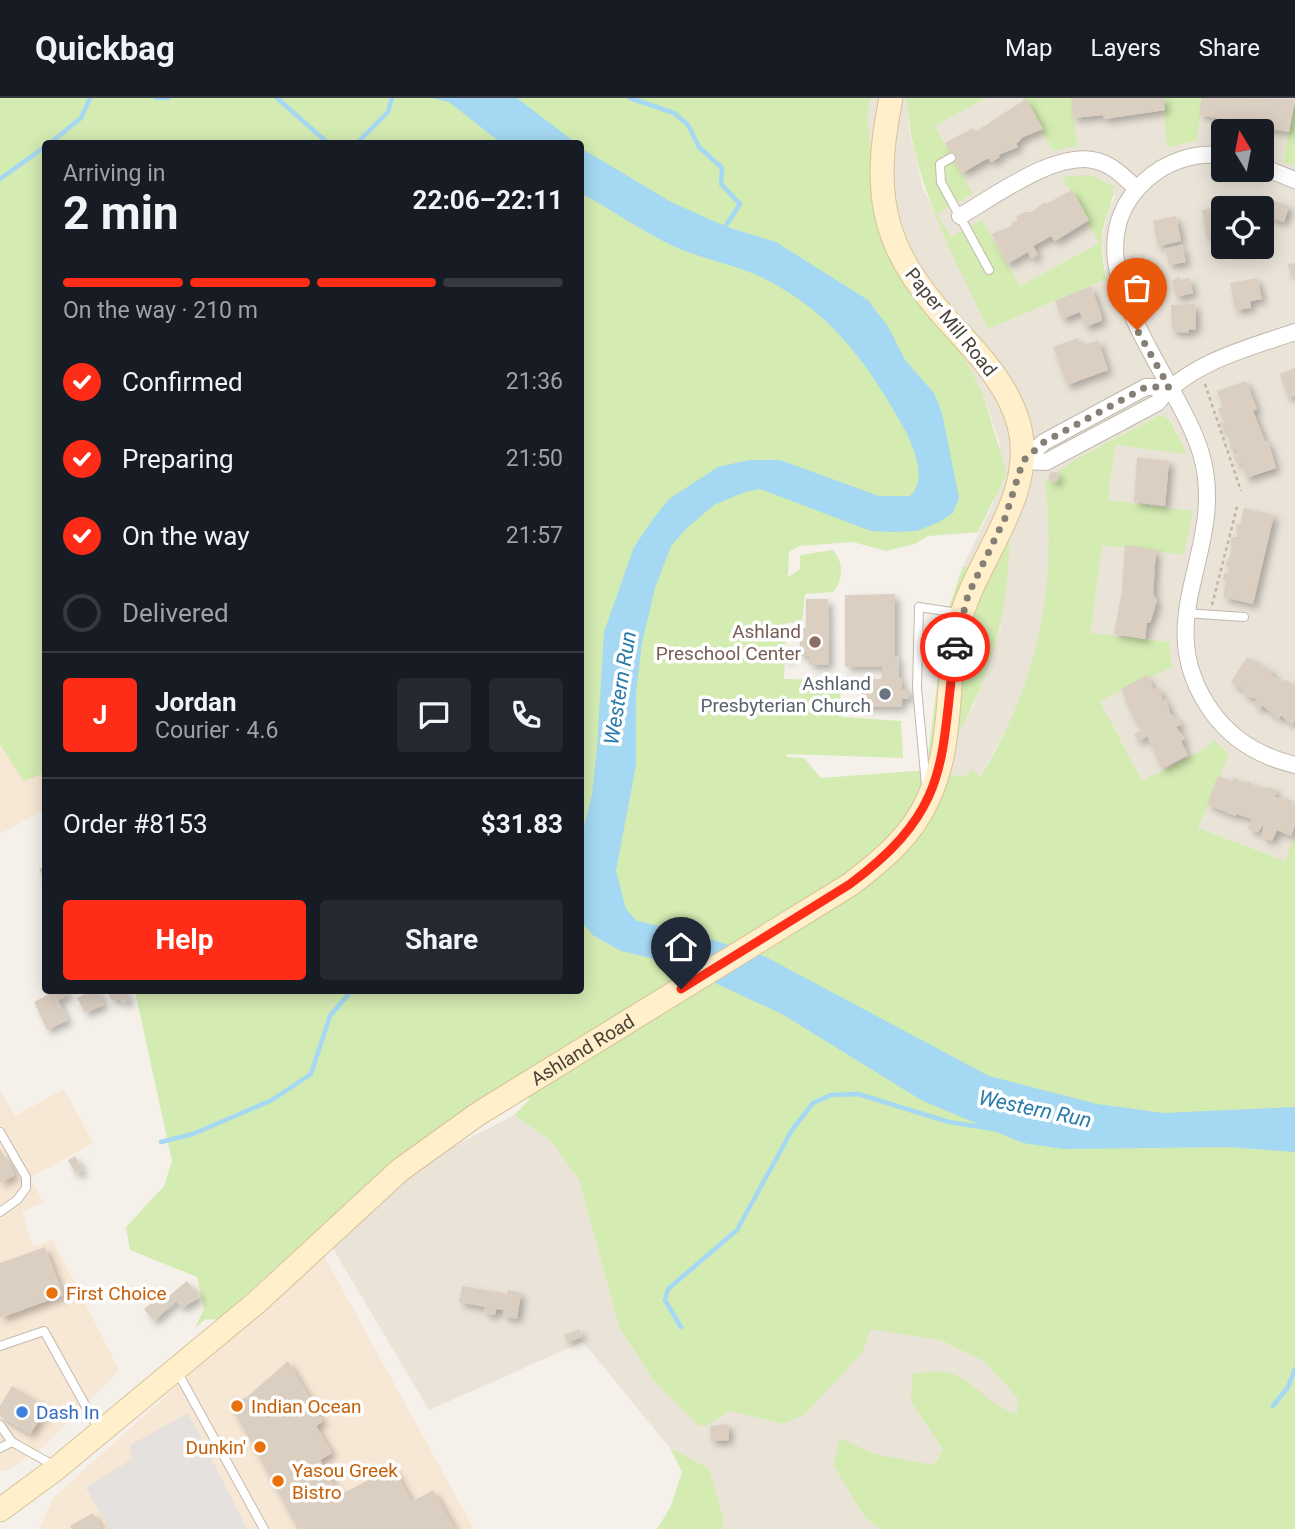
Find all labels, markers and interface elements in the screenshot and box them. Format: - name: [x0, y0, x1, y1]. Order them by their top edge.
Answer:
- text: Quickbag: [35, 29, 175, 68]
- text: Map: [1005, 34, 1053, 62]
- text: Layers: [1091, 34, 1161, 62]
- text: Share: [1199, 34, 1260, 62]
- north arrow: [1211, 119, 1274, 182]
- map controls: [1211, 119, 1274, 259]
- text: Arriving in: [63, 160, 166, 187]
- text: 22:06–22:11: [413, 185, 563, 215]
- text: 2 min: [63, 186, 179, 240]
- button: locate: [1211, 196, 1274, 259]
- pin: [1107, 258, 1167, 330]
- street label: Paper Mill Road: [900, 263, 1002, 381]
- icon: bag: [1118, 269, 1156, 307]
- text: On the way · 210 m: [63, 297, 258, 324]
- icon: check: [63, 363, 101, 401]
- text: Confirmed: [122, 367, 243, 397]
- text: 21:36: [506, 368, 563, 395]
- icon: check: [63, 440, 101, 478]
- text: Preparing: [122, 444, 234, 474]
- text: 21:50: [506, 445, 563, 472]
- icon: check: [63, 517, 101, 555]
- text: On the way: [122, 521, 250, 551]
- text: 21:57: [506, 522, 563, 549]
- text: Delivered: [122, 598, 229, 628]
- courier: [920, 612, 990, 682]
- place label: Ashland Preschool Center: [656, 620, 802, 665]
- icon: car: [936, 628, 974, 666]
- water label: Western Run: [599, 629, 641, 747]
- marker: Ashland Preschool Center: [807, 634, 823, 650]
- place label: Ashland Presbyterian Church: [700, 672, 871, 717]
- button: chat: [397, 678, 471, 752]
- button: phone: [489, 678, 563, 752]
- marker: Ashland Presbyterian Church: [877, 686, 893, 702]
- text: Jordan: [155, 687, 237, 717]
- text: J: [93, 700, 107, 730]
- text: Courier · 4.6: [155, 717, 278, 744]
- text: Order #8153: [63, 809, 208, 839]
- text: $31.83: [481, 809, 563, 839]
- button: Help: [63, 900, 306, 980]
- button: Share: [320, 900, 563, 980]
- pin: [651, 917, 711, 989]
- icon: home: [662, 928, 700, 966]
- street label: Ashland Road: [526, 1009, 638, 1090]
- water label: Western Run: [976, 1085, 1094, 1133]
- place label: First Choice: [66, 1282, 167, 1305]
- marker: First Choice: [44, 1285, 60, 1301]
- place label: Indian Ocean: [251, 1395, 361, 1418]
- marker: Indian Ocean: [229, 1398, 245, 1414]
- place label: Dash In: [36, 1401, 99, 1424]
- marker: Dash In: [14, 1404, 30, 1420]
- place label: Dunkin': [185, 1436, 246, 1459]
- marker: Dunkin': [252, 1439, 268, 1455]
- place label: Yasou Greek Bistro: [292, 1459, 398, 1504]
- marker: Yasou Greek Bistro: [270, 1473, 286, 1489]

